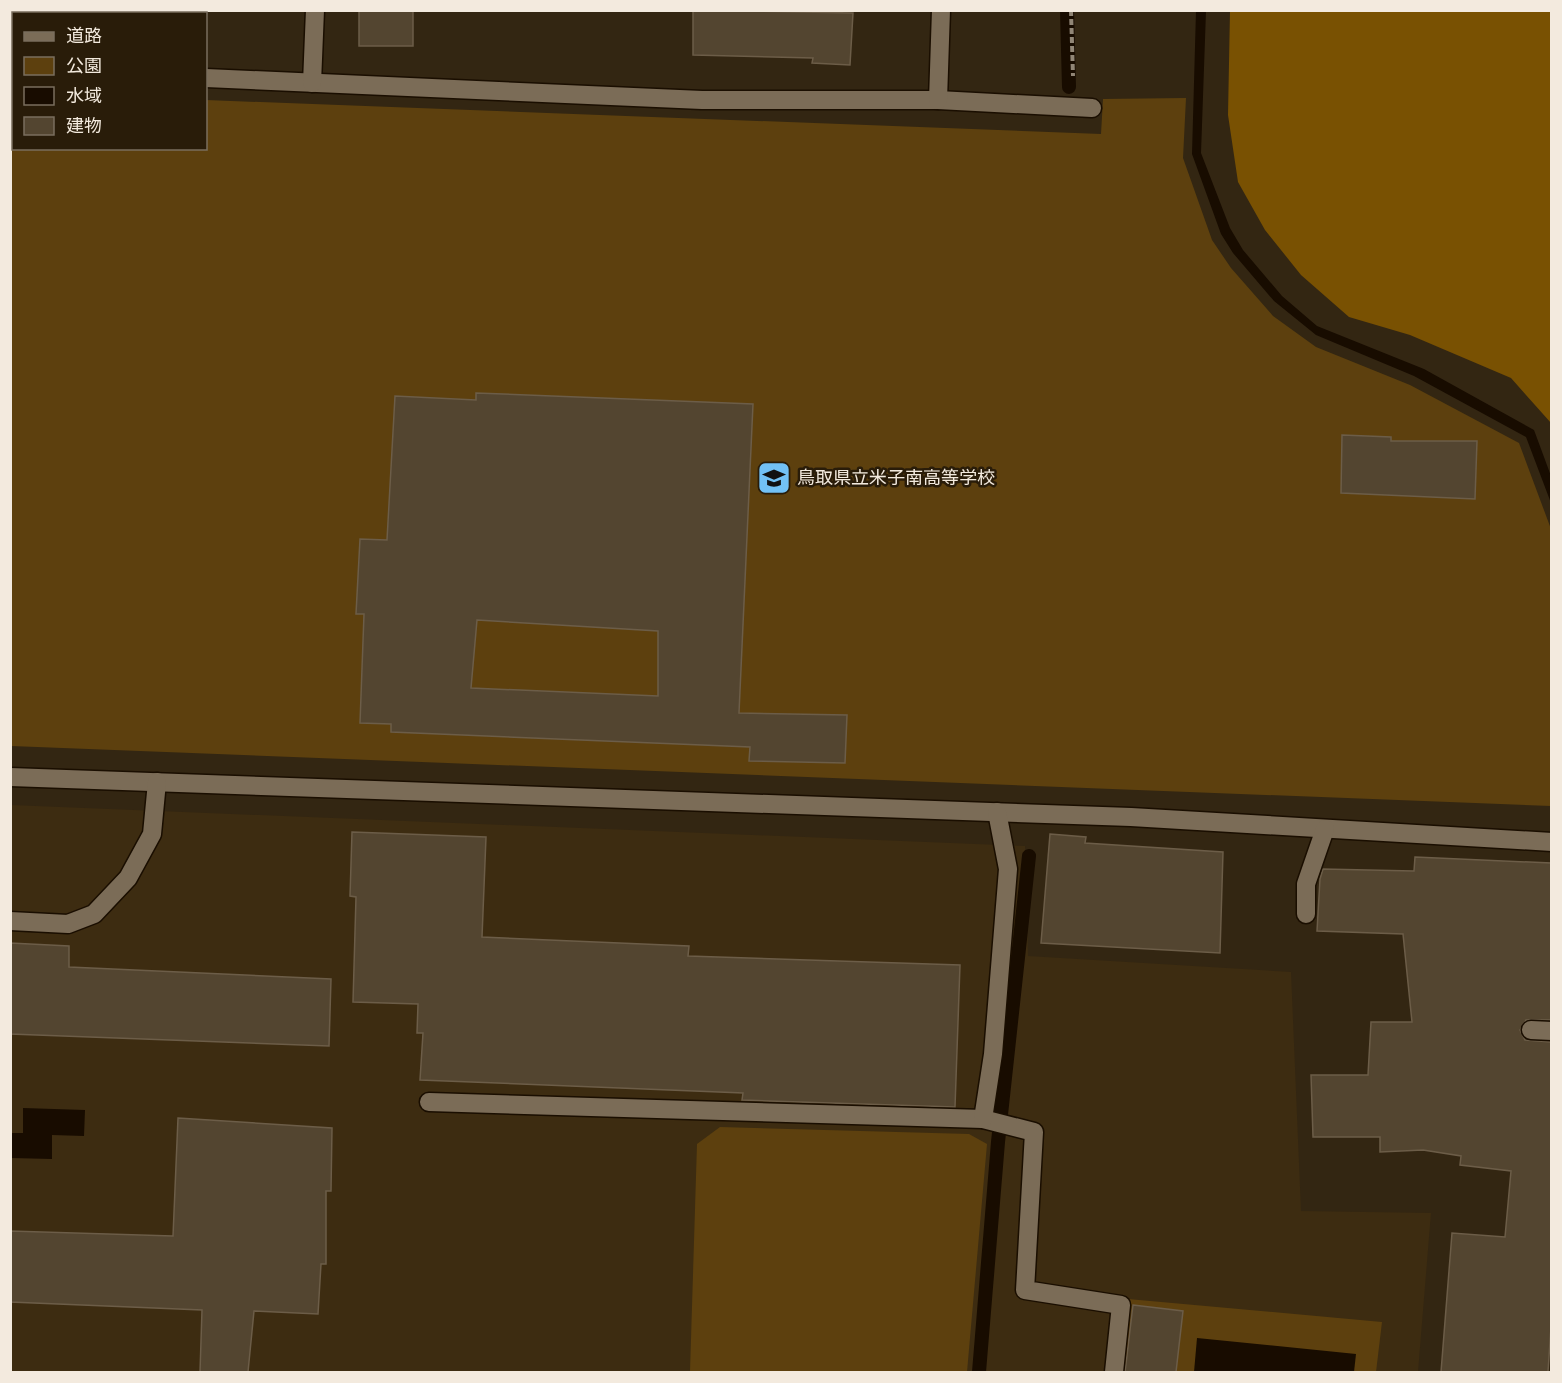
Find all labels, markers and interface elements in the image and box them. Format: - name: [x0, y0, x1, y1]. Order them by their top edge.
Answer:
- legend: [12, 12, 207, 150]
- text: 道路: [66, 26, 102, 46]
- text: 公園: [66, 56, 102, 76]
- text: 水域: [66, 86, 102, 106]
- text: 建物: [66, 116, 102, 136]
- school or university icon: 鳥取県立米子南高等学校: [756, 460, 792, 496]
- place label: 鳥取県立米子南高等学校: [797, 468, 995, 488]

